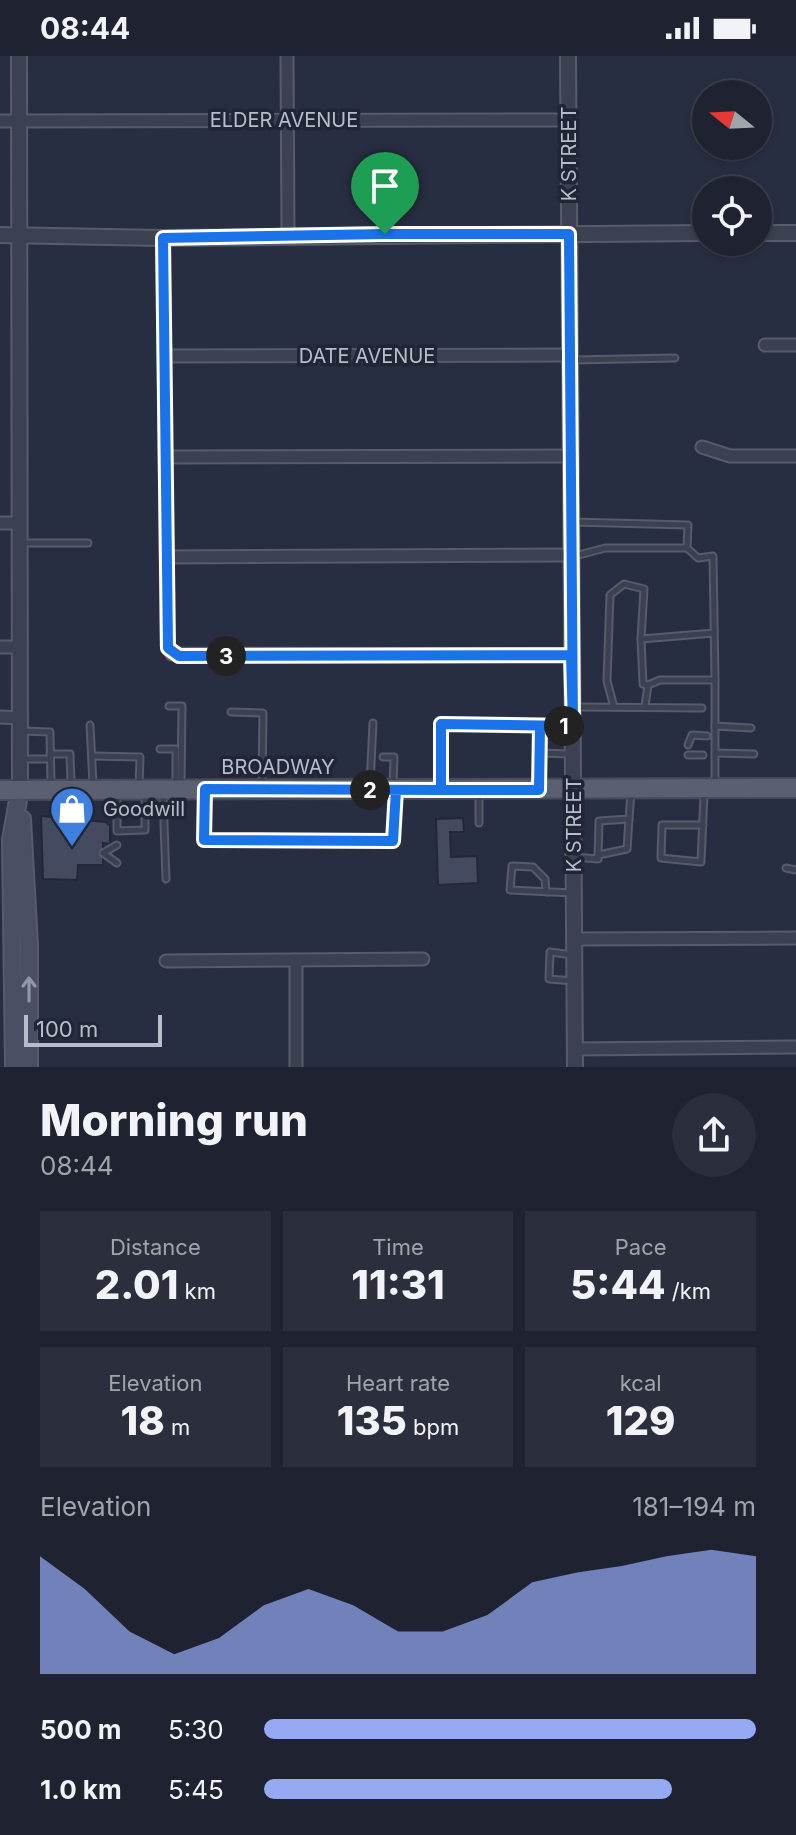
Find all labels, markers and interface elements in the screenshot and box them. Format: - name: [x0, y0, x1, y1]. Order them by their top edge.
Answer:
- text: 08:44: [40, 10, 130, 46]
- north arrow: [692, 80, 772, 160]
- map controls: [692, 80, 772, 256]
- street label: K STREET: [557, 107, 581, 201]
- street label: ELDER AVENUE: [210, 108, 358, 132]
- pin: [351, 152, 419, 234]
- icon: arrive: [363, 164, 407, 208]
- button: locate: [692, 176, 772, 256]
- street label: DATE AVENUE: [299, 344, 435, 368]
- pin: 3: [206, 636, 246, 676]
- text: 3: [219, 643, 233, 669]
- pin: 1: [544, 706, 584, 746]
- text: 1: [559, 713, 569, 739]
- street label: BROADWAY: [221, 755, 335, 779]
- pin: 2: [350, 770, 390, 810]
- text: 2: [363, 777, 377, 803]
- street label: K STREET: [562, 778, 586, 872]
- shop icon: Goodwill: [48, 785, 96, 848]
- place label: Goodwill: [103, 797, 185, 821]
- one-way arrow: [21, 976, 37, 1003]
- scale bar: [24, 1011, 162, 1047]
- text: 100 m: [36, 1016, 98, 1042]
- text: Morning run: [40, 1093, 308, 1147]
- button: share: [672, 1093, 756, 1177]
- text: 08:44: [40, 1150, 114, 1181]
- text: Distance: [110, 1234, 201, 1260]
- text: Time: [372, 1234, 424, 1260]
- text: Pace: [615, 1234, 667, 1260]
- text: 2.01: [95, 1260, 178, 1309]
- text: 11:31: [351, 1260, 445, 1309]
- text: 5:44: [570, 1260, 666, 1309]
- text: km: [178, 1278, 216, 1304]
- text: /km: [666, 1278, 711, 1304]
- text: Elevation: [108, 1370, 202, 1396]
- text: Heart rate: [346, 1370, 450, 1396]
- text: kcal: [620, 1370, 662, 1396]
- text: 18: [120, 1396, 165, 1445]
- text: 135: [337, 1396, 407, 1445]
- text: 129: [606, 1396, 675, 1445]
- text: m: [165, 1414, 190, 1440]
- text: bpm: [407, 1414, 459, 1440]
- text: Elevation: [40, 1491, 151, 1522]
- text: 181–194 m: [632, 1491, 756, 1522]
- text: 500 m: [40, 1714, 122, 1745]
- text: 5:30: [168, 1714, 224, 1745]
- text: 1.0 km: [40, 1774, 122, 1805]
- text: 5:45: [168, 1774, 224, 1805]

